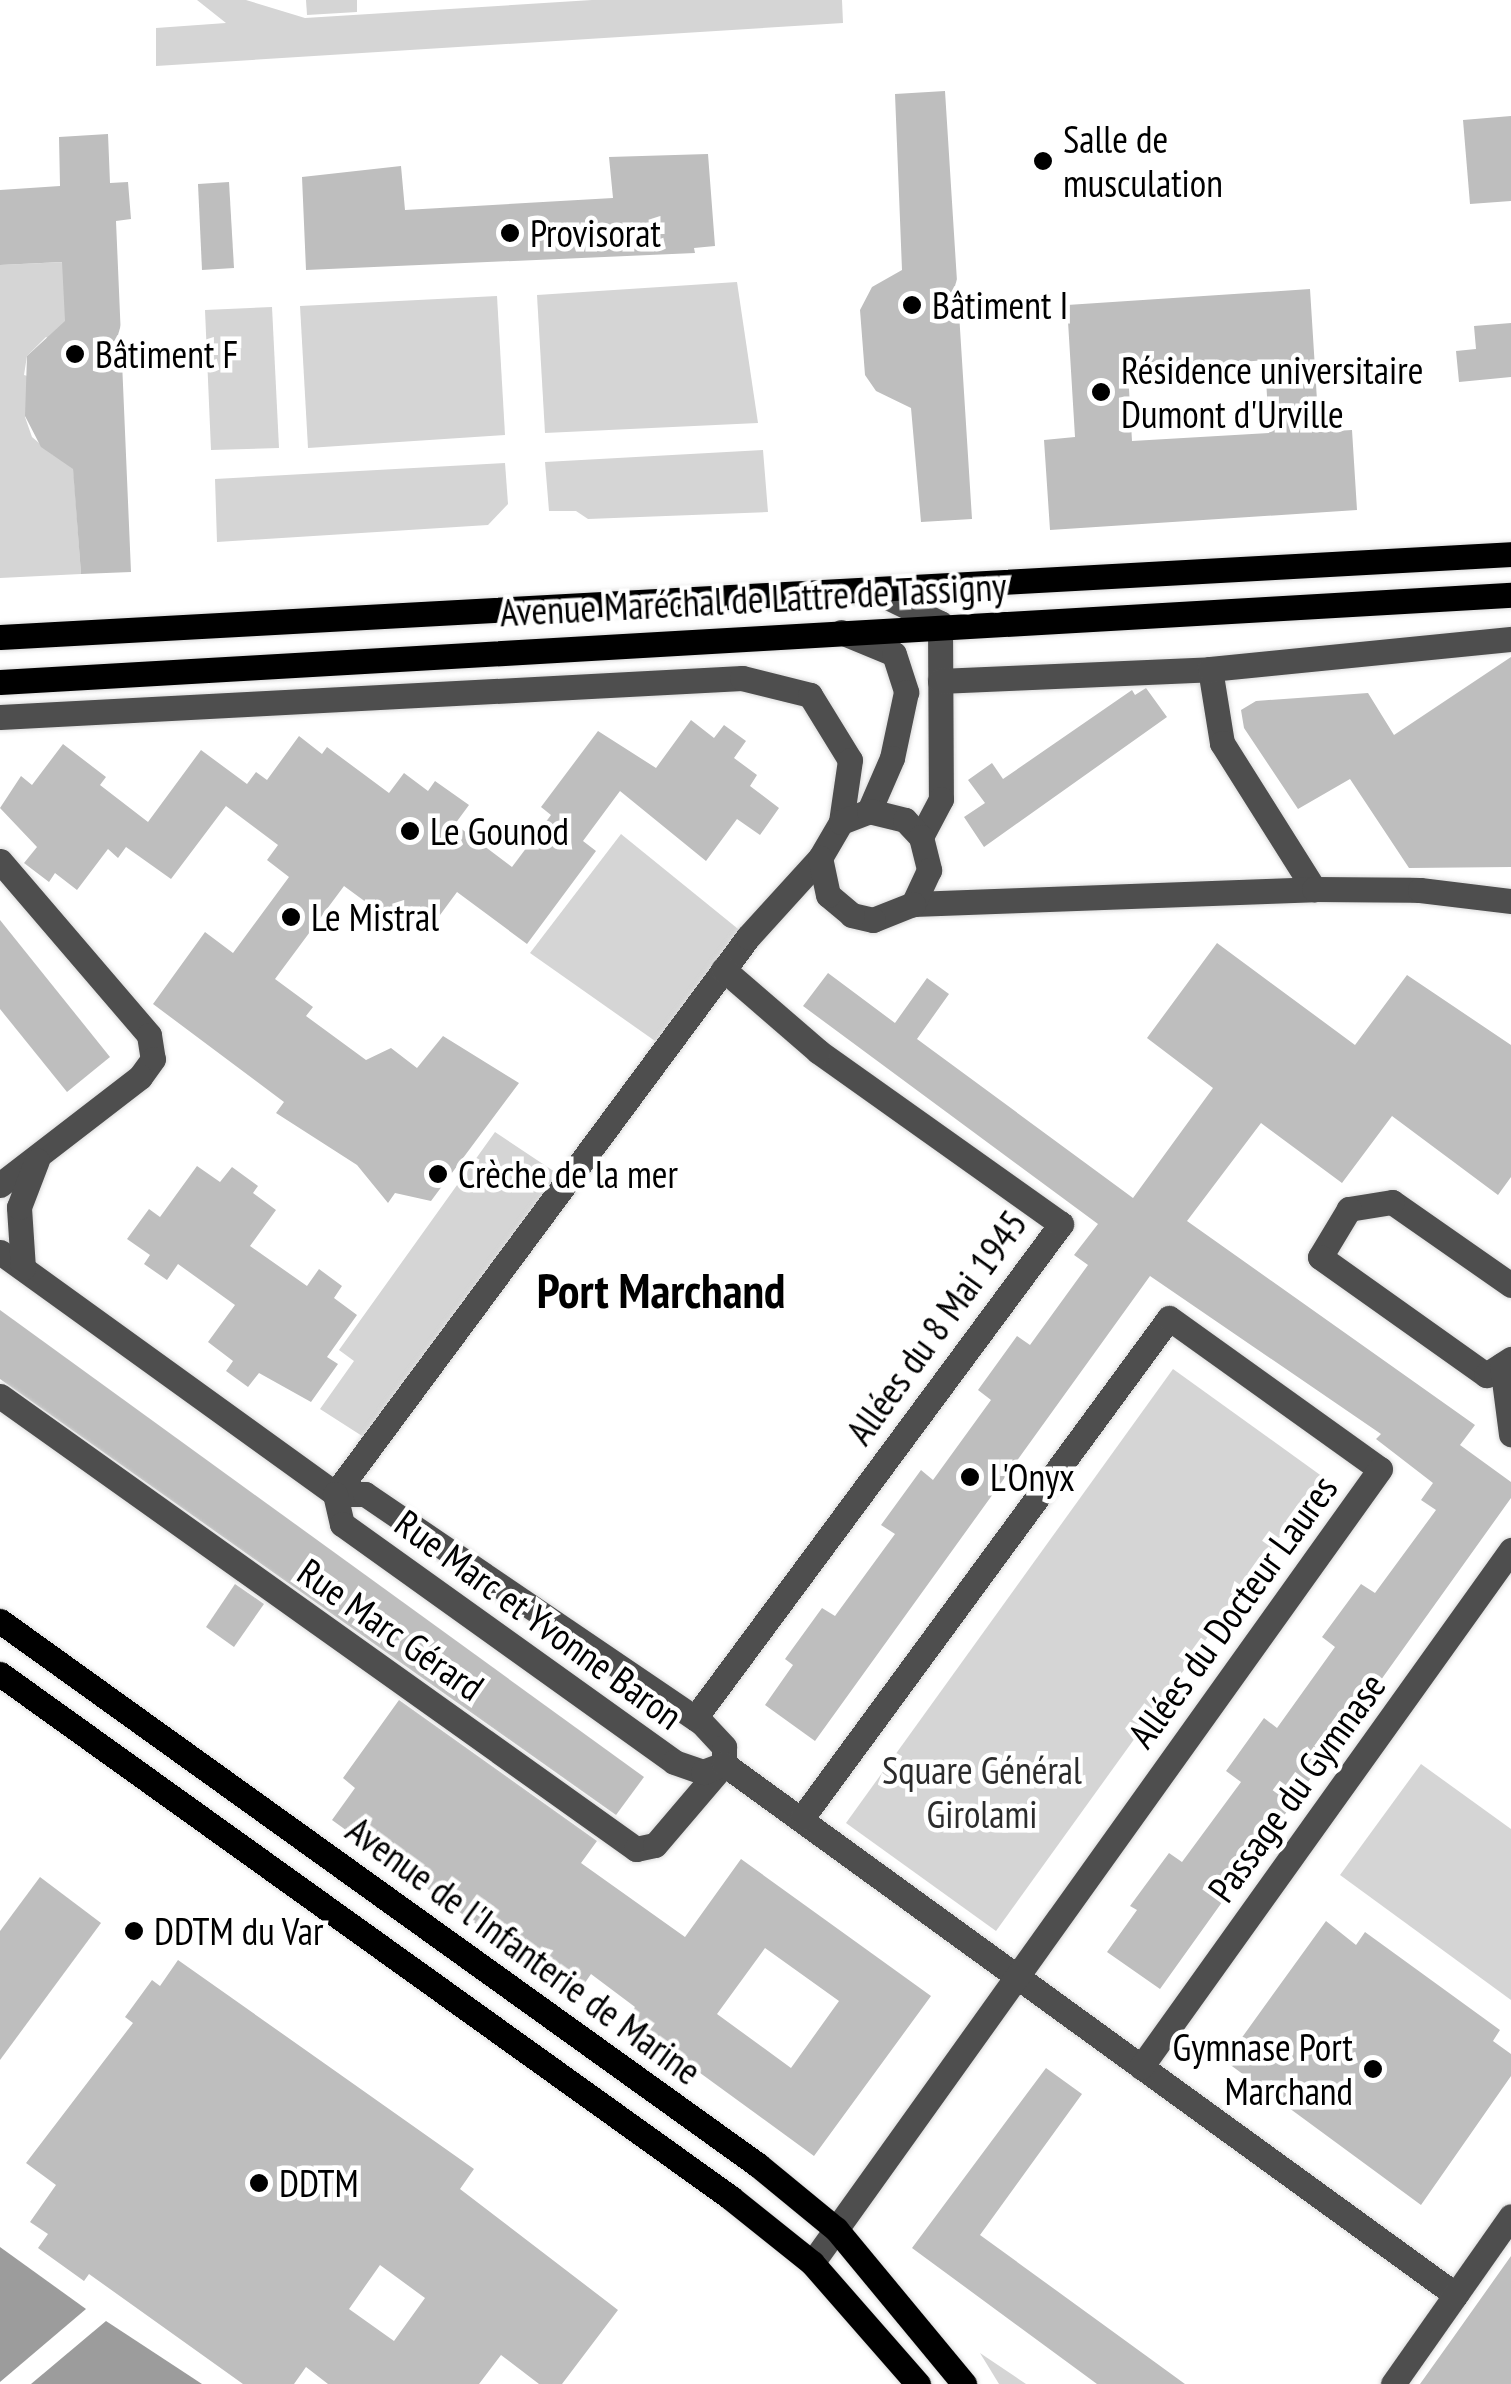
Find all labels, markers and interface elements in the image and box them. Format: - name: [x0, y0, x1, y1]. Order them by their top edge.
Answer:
- place label: Salle de musculation: [1063, 116, 1223, 205]
- marker: Salle de musculation: [1032, 150, 1054, 172]
- place label: Provisorat: [530, 210, 661, 256]
- marker: Provisorat: [499, 222, 521, 244]
- place label: Bâtiment I: [932, 282, 1068, 328]
- marker: Bâtiment I: [901, 294, 923, 316]
- place label: Bâtiment F: [95, 331, 238, 377]
- marker: Bâtiment F: [64, 343, 86, 365]
- place label: Résidence universitaire Dumont d'Urville: [1121, 347, 1423, 436]
- marker: Résidence universitaire Dumont d'Urville: [1090, 381, 1112, 403]
- street label: Avenue Maréchal de Lattre de Tassigny: [498, 563, 1008, 635]
- place label: Le Gounod: [430, 808, 569, 854]
- marker: Le Gounod: [399, 820, 421, 842]
- place label: Le Mistral: [311, 894, 439, 940]
- marker: Le Mistral: [280, 906, 302, 928]
- place label: Crèche de la mer: [458, 1151, 678, 1197]
- marker: Crèche de la mer: [427, 1163, 449, 1185]
- street label: Allées du 8 Mai 1945: [836, 1201, 1036, 1453]
- district label: Port Marchand: [537, 1262, 785, 1320]
- place label: L'Onyx: [990, 1454, 1075, 1500]
- marker: L'Onyx: [959, 1466, 981, 1488]
- street label: Allées du Docteur Laures: [1118, 1466, 1346, 1756]
- street label: Rue Marc et Yvonne Baron: [386, 1499, 692, 1739]
- street label: Rue Marc Gérard: [289, 1548, 493, 1710]
- street label: Passage du Gymnase: [1198, 1664, 1394, 1910]
- park label: Square Général Girolami: [882, 1747, 1082, 1836]
- street label: Avenue de l'Infanterie de Marine: [338, 1806, 710, 2094]
- place label: DDTM du Var: [154, 1908, 324, 1954]
- marker: DDTM du Var: [123, 1920, 145, 1942]
- place label: Gymnase Port Marchand: [1173, 2024, 1353, 2114]
- marker: Gymnase Port Marchand: [1362, 2058, 1384, 2080]
- place label: DDTM: [279, 2160, 359, 2206]
- marker: DDTM: [248, 2172, 270, 2194]

